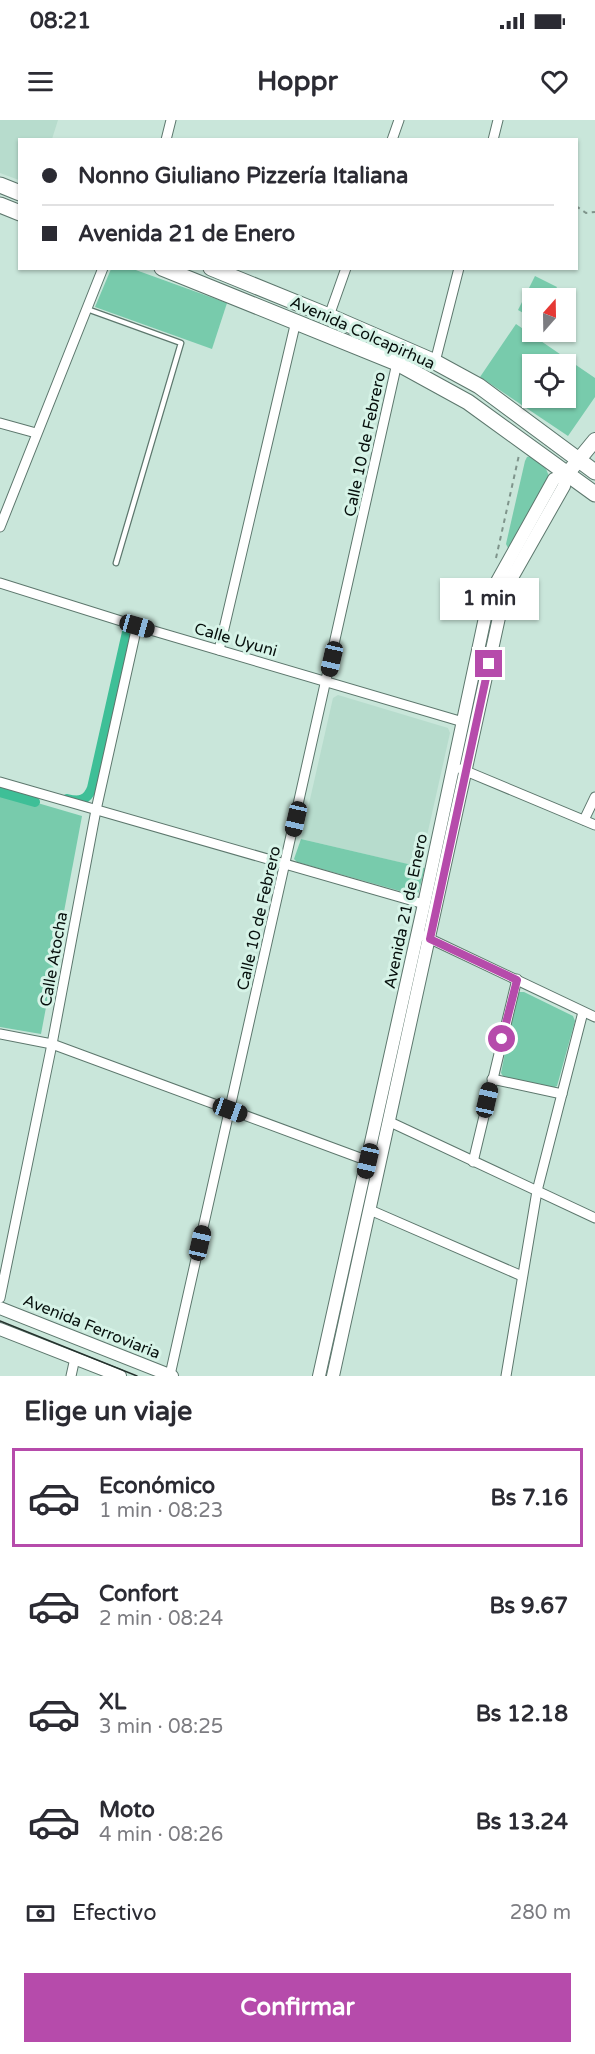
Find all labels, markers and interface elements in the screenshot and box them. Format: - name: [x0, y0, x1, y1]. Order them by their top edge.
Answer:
- text: 08:21: [30, 8, 91, 34]
- icon: menu: [24, 65, 57, 98]
- text: Hoppr: [257, 65, 338, 98]
- icon: heart: [538, 65, 571, 98]
- text: Nonno Giuliano Pizzería Italiana: [78, 163, 408, 189]
- text: Avenida 21 de Enero: [78, 221, 295, 247]
- north arrow: [522, 288, 576, 342]
- map controls: [522, 288, 576, 408]
- street label: Avenida Colcapirhua: [287, 292, 438, 374]
- button: locate: [522, 354, 576, 408]
- street label: Calle 10 de Febrero: [340, 370, 390, 519]
- callout: 1 min: [440, 577, 538, 619]
- text: 1 min: [463, 587, 516, 611]
- car: [117, 612, 157, 640]
- street label: Calle Uyuni: [192, 619, 280, 661]
- car: [319, 639, 345, 679]
- route end: [475, 650, 502, 677]
- car: [283, 799, 309, 839]
- street label: Avenida 21 de Enero: [380, 832, 432, 990]
- street label: Calle 10 de Febrero: [233, 844, 285, 992]
- street label: Calle Atocha: [36, 910, 72, 1008]
- route start: [488, 1025, 515, 1052]
- car: [474, 1080, 500, 1120]
- car: [210, 1095, 250, 1125]
- car: [355, 1141, 381, 1181]
- car: [187, 1223, 213, 1263]
- street label: Avenida Ferroviaria: [20, 1290, 163, 1364]
- text: Elige un viaje: [24, 1395, 192, 1428]
- icon: car: [27, 1471, 81, 1525]
- text: Económico: [99, 1473, 215, 1499]
- text: Bs 7.16: [491, 1485, 568, 1511]
- text: 1 min · 08:23: [99, 1499, 223, 1523]
- icon: car: [27, 1579, 81, 1633]
- text: Confort: [99, 1581, 178, 1607]
- text: Bs 9.67: [490, 1593, 568, 1619]
- text: 2 min · 08:24: [99, 1607, 223, 1631]
- icon: car: [27, 1687, 81, 1741]
- text: XL: [99, 1689, 126, 1715]
- text: Bs 12.18: [476, 1701, 568, 1727]
- text: 3 min · 08:25: [99, 1715, 223, 1739]
- icon: car: [27, 1795, 81, 1849]
- text: Moto: [99, 1797, 155, 1823]
- text: Bs 13.24: [476, 1809, 568, 1835]
- text: 4 min · 08:26: [99, 1823, 223, 1847]
- icon: cash: [24, 1897, 57, 1930]
- text: Efectivo: [72, 1900, 157, 1926]
- text: 280 m: [510, 1901, 571, 1925]
- button: Confirmar: [24, 1973, 571, 2042]

